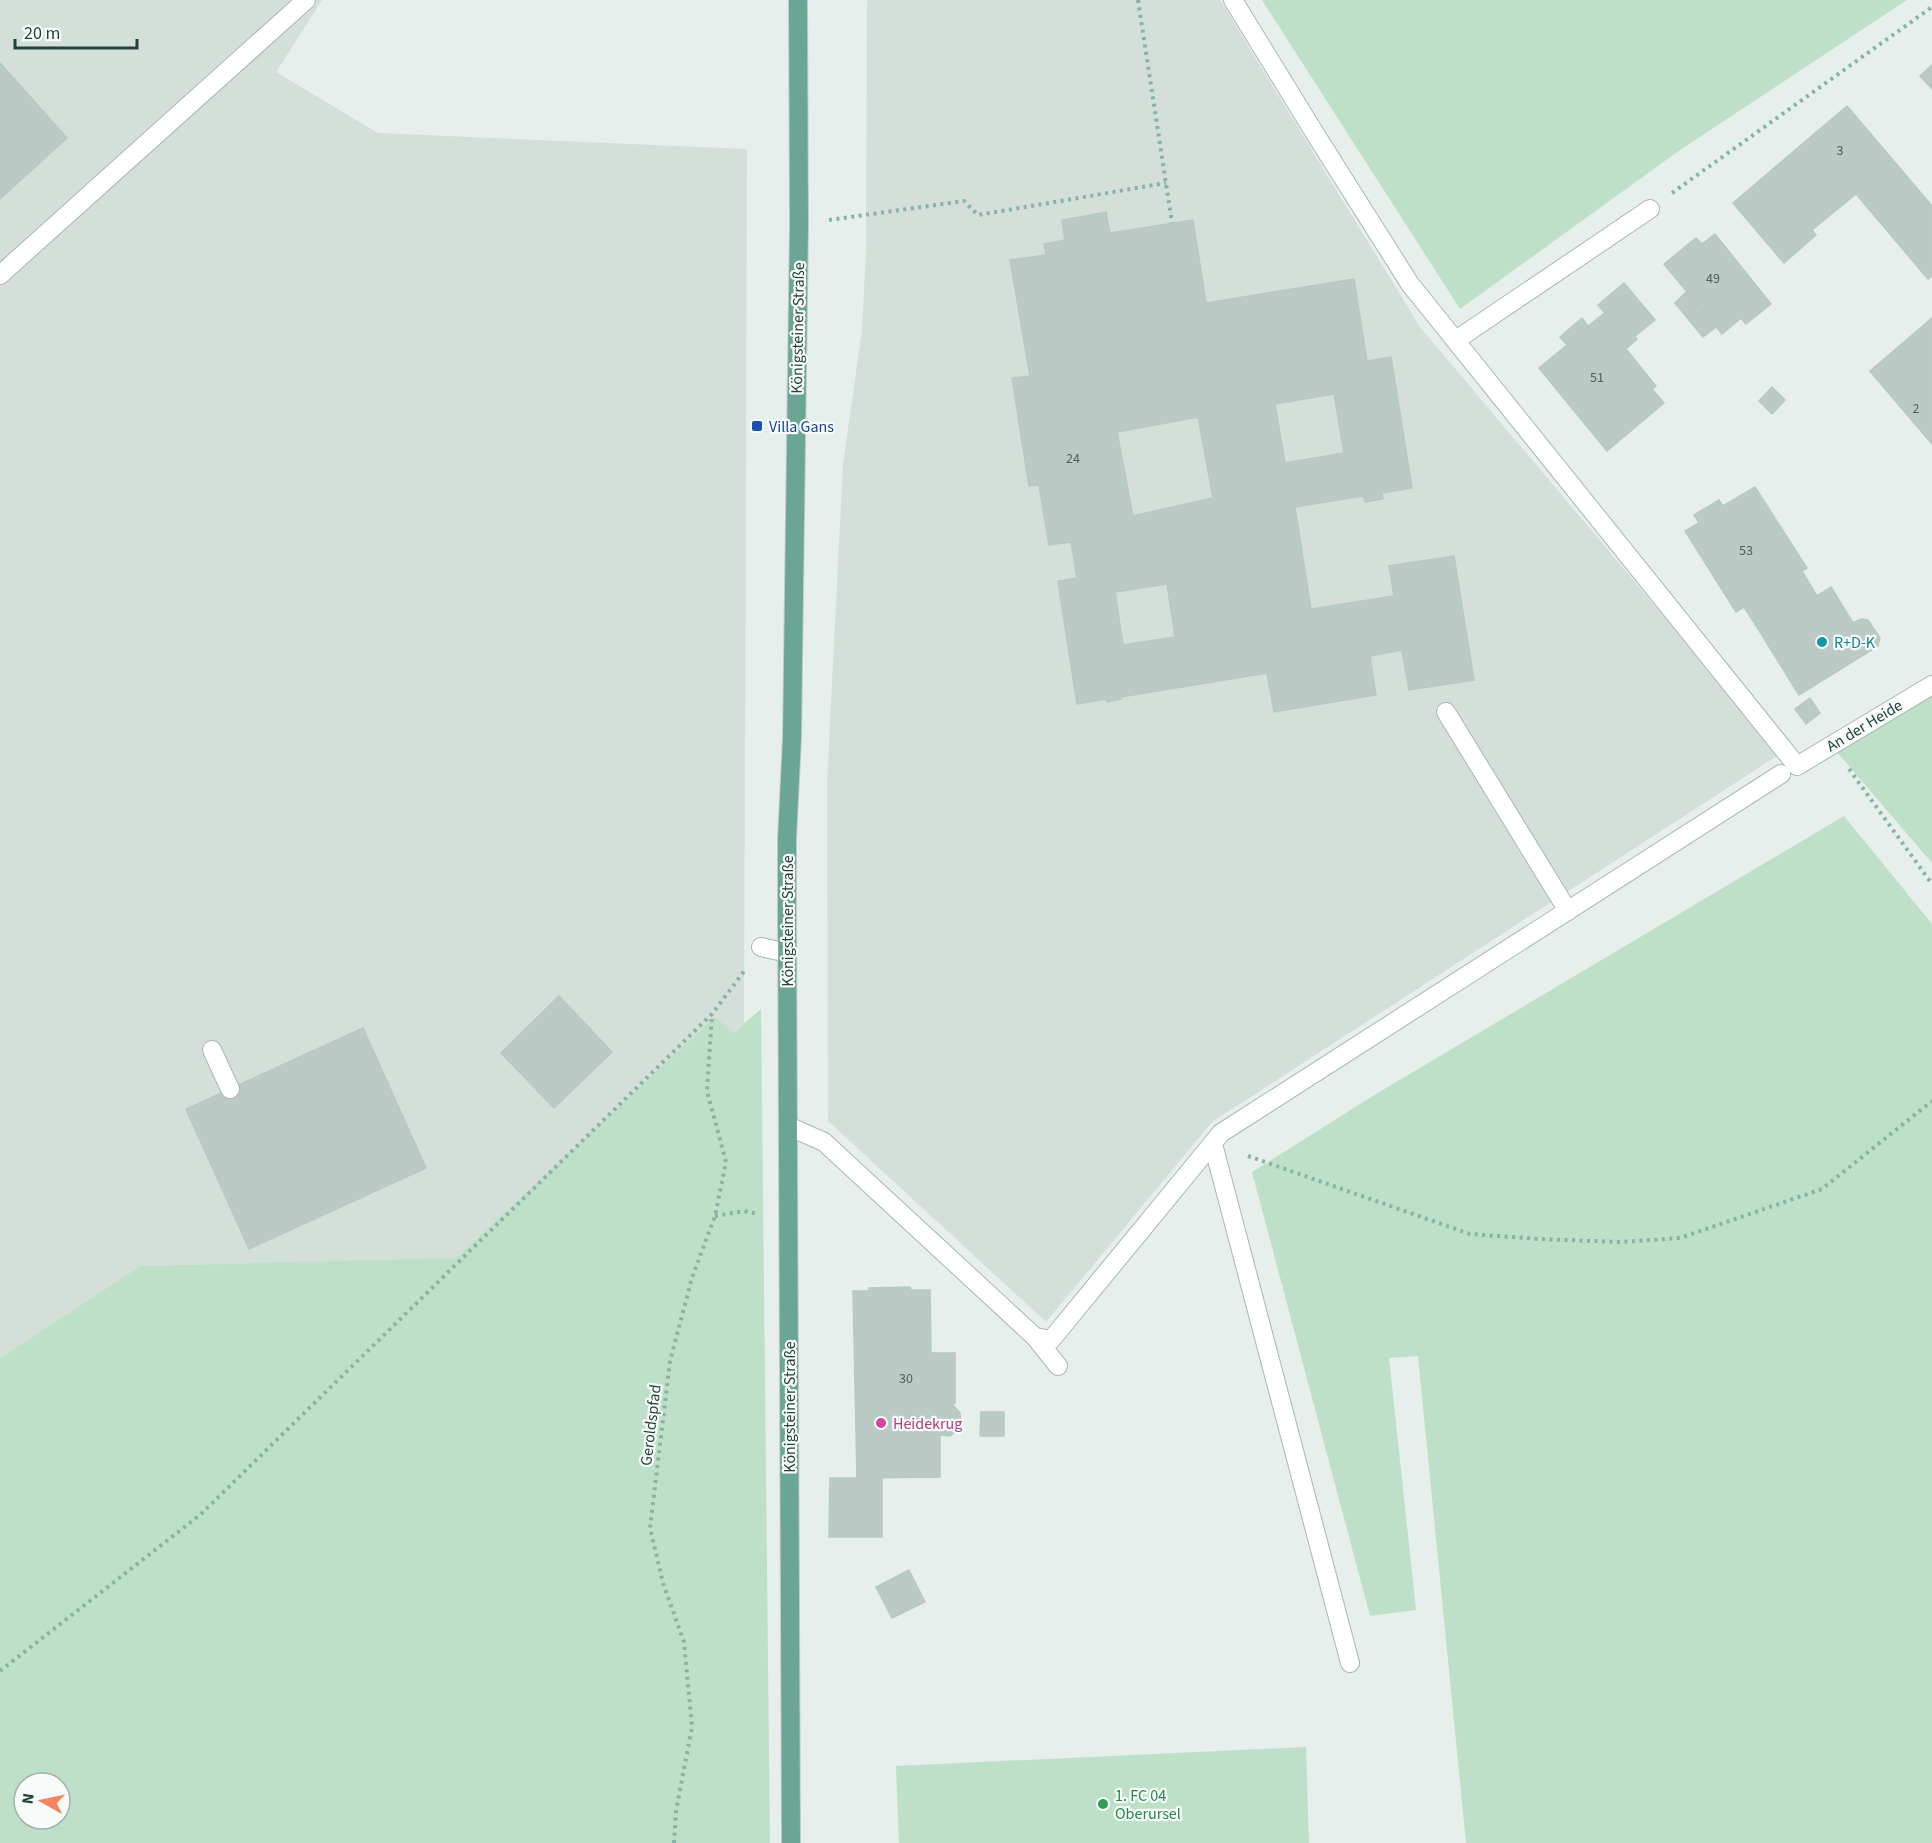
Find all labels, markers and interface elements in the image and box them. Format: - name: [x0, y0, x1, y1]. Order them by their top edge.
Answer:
- scale bar: [15, 12, 136, 50]
- text: 20 m: [24, 21, 60, 46]
- house number: 3: [1837, 141, 1844, 161]
- street label: Königsteiner Straße: [786, 262, 810, 394]
- house number: 49: [1706, 269, 1720, 289]
- house number: 51: [1590, 368, 1604, 388]
- house number: 2: [1913, 399, 1920, 419]
- place label: Villa Gans: [769, 416, 834, 438]
- marker: Villa Gans: [750, 419, 764, 433]
- house number: 24: [1066, 449, 1080, 469]
- house number: 53: [1739, 541, 1753, 561]
- place label: R+D-K: [1834, 632, 1876, 654]
- marker: R+D-K: [1815, 635, 1829, 649]
- street label: An der Heide: [1822, 694, 1907, 757]
- street label: Königsteiner Straße: [777, 855, 799, 987]
- street label: Königsteiner Straße: [779, 1341, 801, 1473]
- house number: 30: [899, 1369, 913, 1389]
- street label: Geroldspfad: [635, 1383, 667, 1467]
- place label: Heidekrug: [893, 1413, 962, 1435]
- marker: Heidekrug: [874, 1416, 888, 1430]
- north arrow: [12, 1771, 72, 1831]
- place label: 1. FC 04 Oberursel: [1115, 1785, 1181, 1825]
- text: N: [16, 1792, 40, 1806]
- marker: 1. FC 04 Oberursel: [1096, 1797, 1110, 1811]

